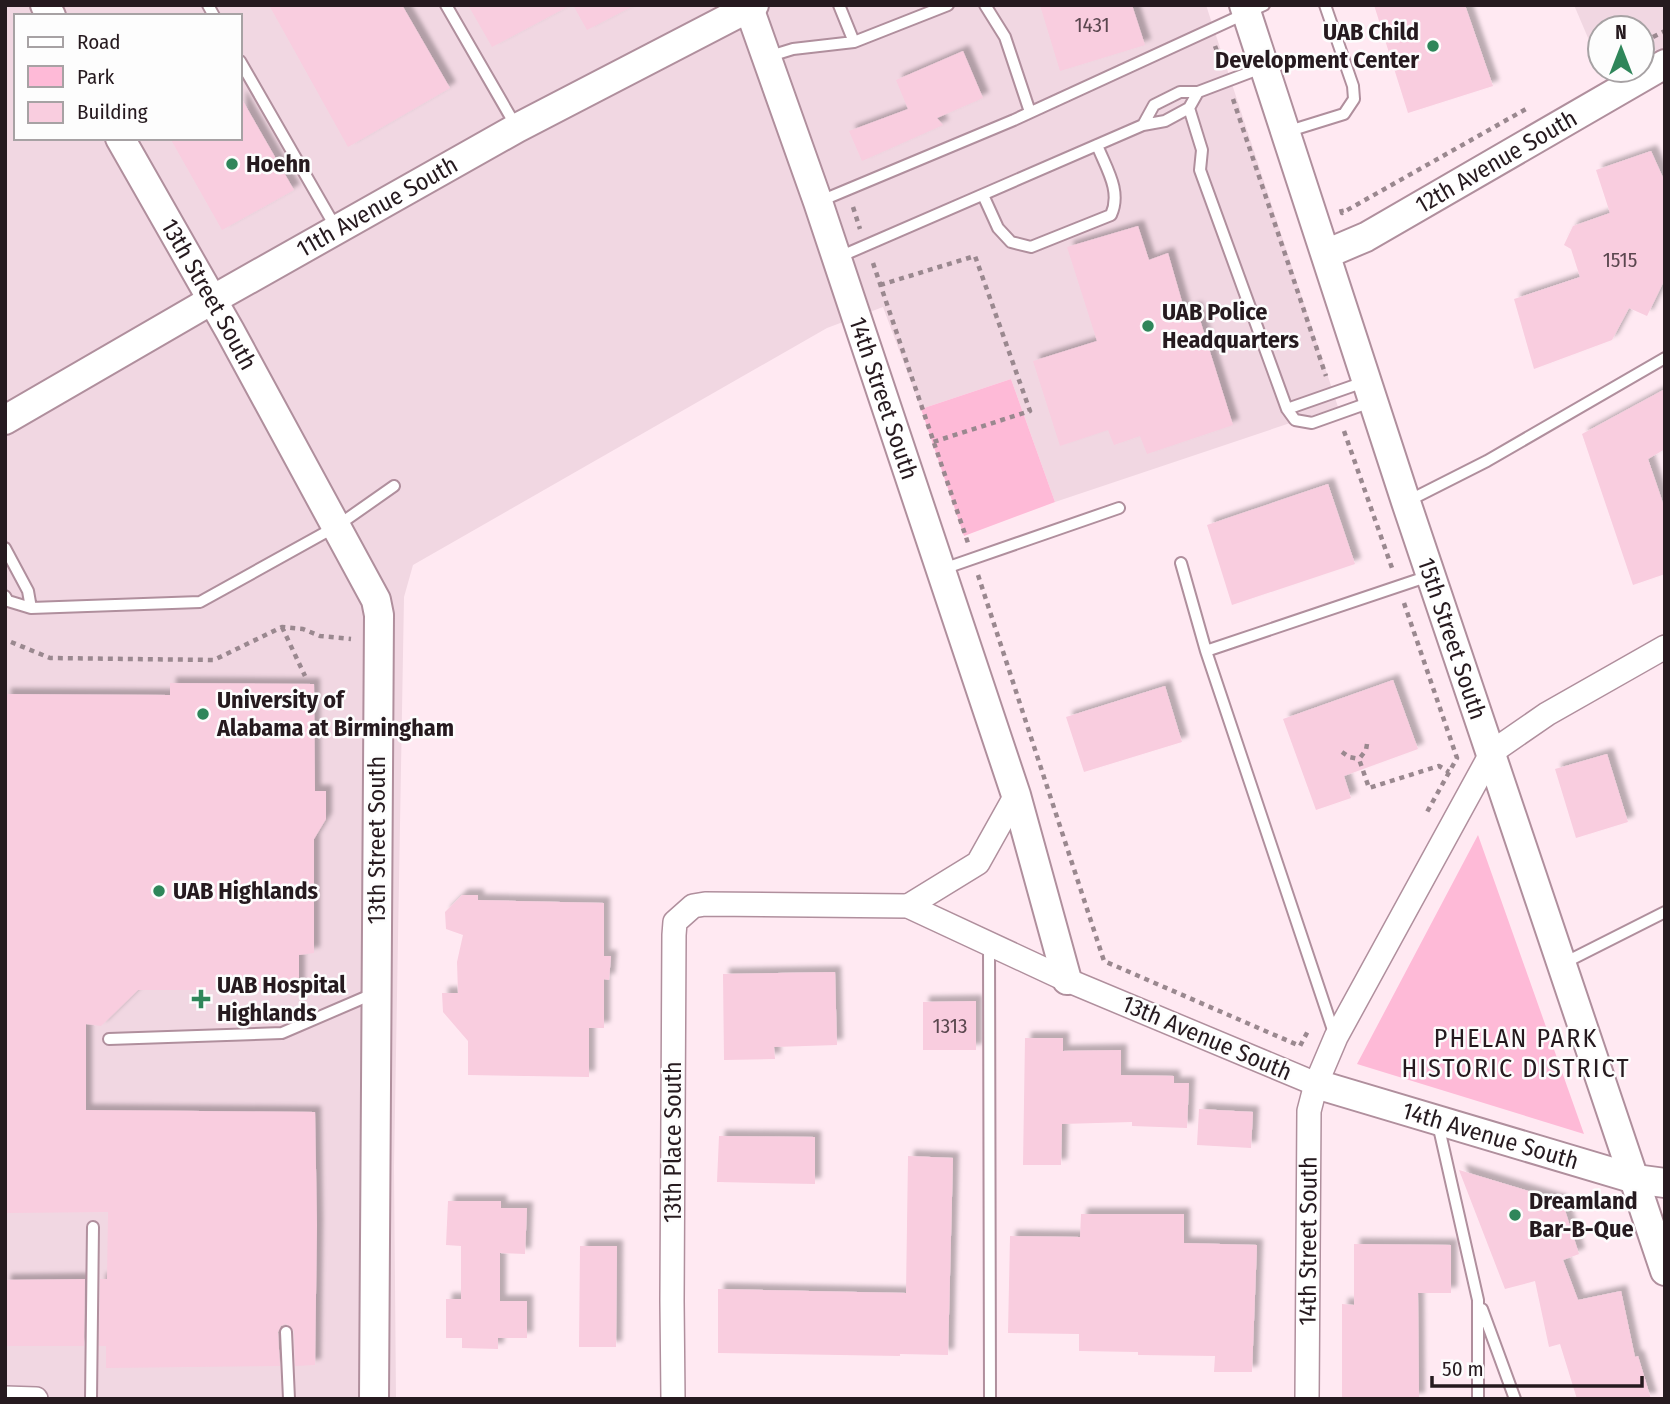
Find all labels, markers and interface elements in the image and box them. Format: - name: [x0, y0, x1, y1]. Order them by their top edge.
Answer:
- house number: 1431: [1074, 12, 1110, 38]
- legend: [14, 14, 242, 140]
- north arrow: [1586, 14, 1656, 84]
- place label: UAB Child Development Center: [1215, 18, 1419, 74]
- text: N: [1615, 21, 1627, 44]
- text: Road: [77, 29, 121, 55]
- marker: UAB Child Development Center: [1425, 38, 1441, 54]
- text: Park: [77, 64, 115, 90]
- text: Building: [77, 99, 148, 125]
- street label: 12th Avenue South: [1411, 104, 1582, 219]
- place label: Hoehn: [246, 150, 311, 178]
- street label: 11th Avenue South: [292, 150, 463, 263]
- marker: Hoehn: [224, 156, 240, 172]
- street label: 13th Street South: [155, 214, 262, 375]
- house number: 1515: [1603, 247, 1637, 273]
- place label: UAB Police Headquarters: [1162, 298, 1299, 354]
- street label: 14th Street South: [843, 313, 924, 483]
- marker: UAB Police Headquarters: [1140, 318, 1156, 334]
- street label: 15th Street South: [1412, 554, 1492, 723]
- place label: University of Alabama at Birmingham: [216, 686, 454, 742]
- marker: University of Alabama at Birmingham: [195, 706, 211, 722]
- street label: 13th Street South: [363, 756, 391, 924]
- place label: UAB Highlands: [173, 877, 318, 905]
- marker: UAB Highlands: [151, 883, 167, 899]
- place label: UAB Hospital Highlands: [217, 971, 346, 1027]
- marker: UAB Hospital Highlands: [191, 989, 211, 1009]
- street label: 13th Avenue South: [1118, 990, 1296, 1086]
- house number: 1313: [933, 1013, 967, 1039]
- district label: PHELAN PARK HISTORIC DISTRICT: [1402, 1023, 1630, 1084]
- street label: 13th Place South: [659, 1061, 687, 1223]
- street label: 14th Avenue South: [1399, 1096, 1582, 1175]
- street label: 14th Street South: [1294, 1156, 1323, 1326]
- place label: Dreamland Bar-B-Que: [1529, 1187, 1638, 1243]
- marker: Dreamland Bar-B-Que: [1507, 1207, 1523, 1223]
- scale bar: [1432, 1344, 1642, 1388]
- text: 50 m: [1442, 1356, 1484, 1382]

